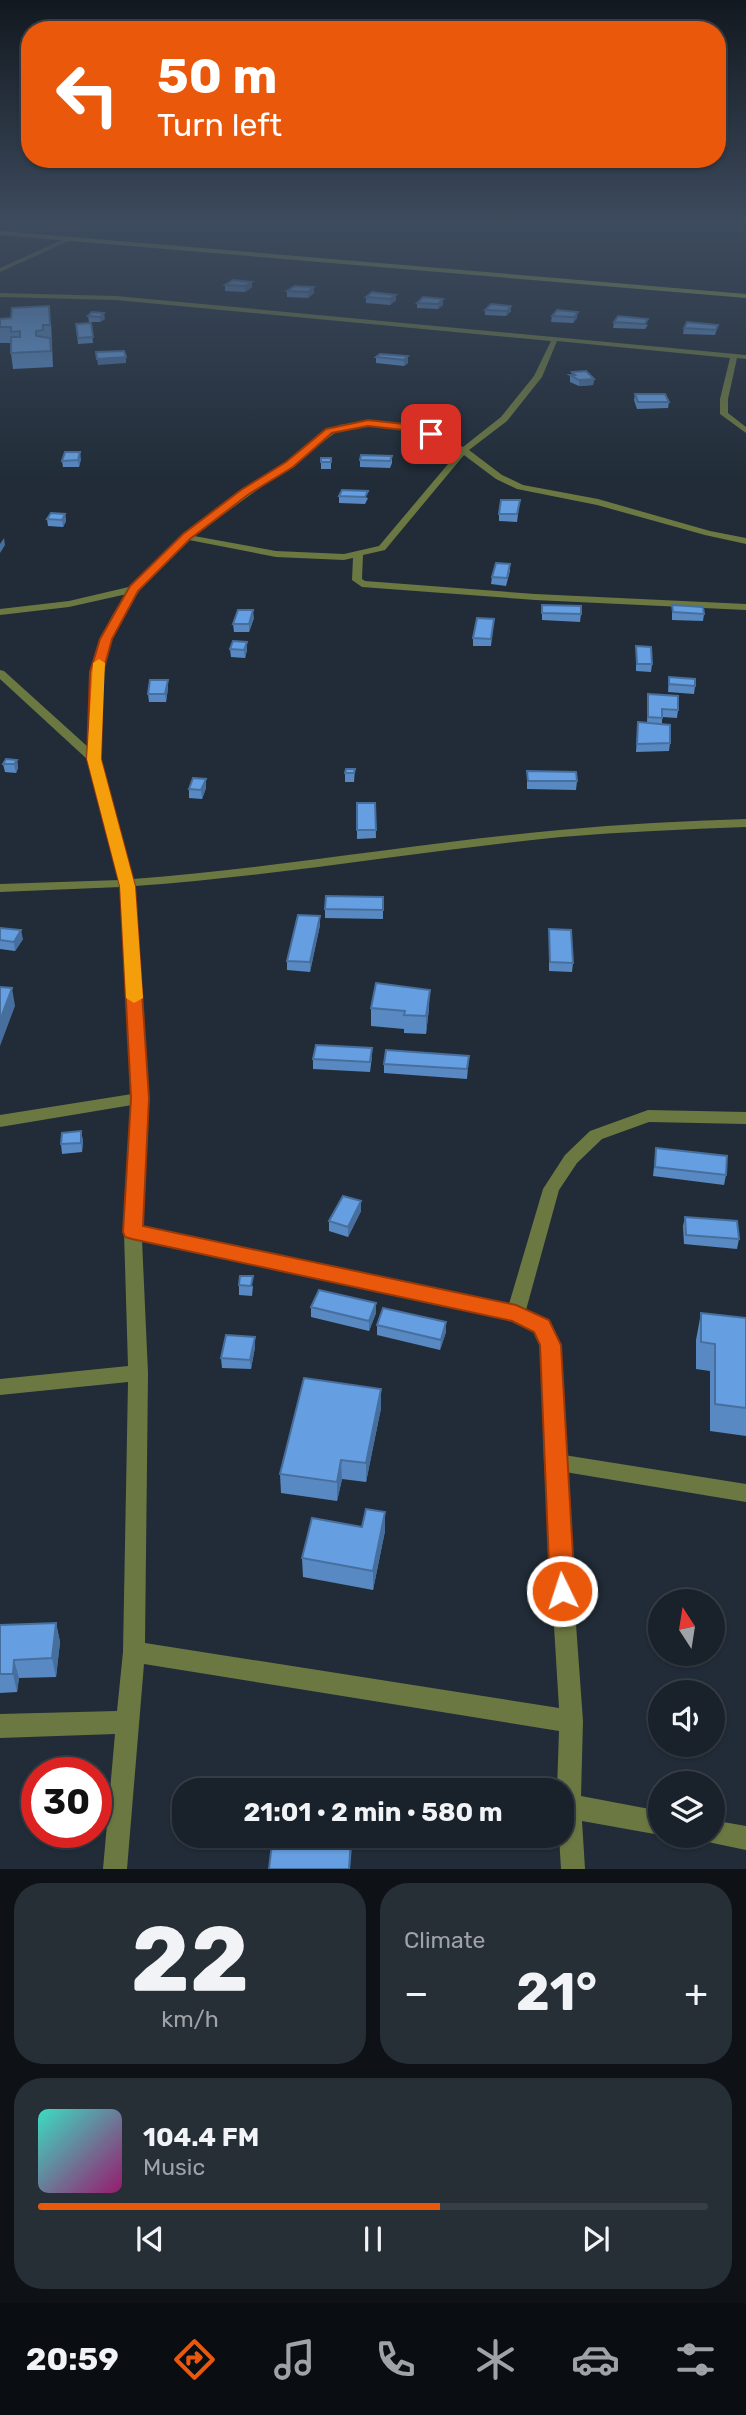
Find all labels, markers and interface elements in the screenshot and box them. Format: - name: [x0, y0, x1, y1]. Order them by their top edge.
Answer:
- text: 50 m: [157, 47, 277, 105]
- icon: left: [42, 49, 133, 140]
- text: Turn left: [157, 106, 282, 144]
- pin: [401, 404, 461, 464]
- icon: arrive: [412, 415, 450, 453]
- position arrow: [525, 1554, 599, 1628]
- north arrow: [648, 1589, 724, 1666]
- map controls: [648, 1589, 725, 1848]
- button: sound: [648, 1680, 725, 1757]
- speed limit sign: 30: [21, 1757, 112, 1848]
- button: layers: [648, 1771, 725, 1848]
- text: 21:01 · 2 min · 580 m: [243, 1797, 503, 1828]
- text: 22: [131, 1905, 249, 2013]
- text: Climate: [404, 1926, 485, 1954]
- text: 21°: [516, 1961, 597, 2023]
- text: −: [404, 1970, 429, 2016]
- text: +: [684, 1970, 708, 2016]
- text: km/h: [161, 2005, 219, 2033]
- text: 104.4 FM: [143, 2122, 259, 2153]
- text: Music: [143, 2153, 205, 2181]
- icon: previous: [131, 2220, 169, 2258]
- icon: pause: [354, 2220, 392, 2258]
- icon: next: [577, 2220, 615, 2258]
- icon: directions: [170, 2335, 219, 2384]
- icon: music: [270, 2335, 319, 2384]
- icon: phone: [371, 2335, 420, 2384]
- icon: climate: [471, 2335, 520, 2384]
- icon: car: [571, 2335, 620, 2384]
- icon: filters: [671, 2335, 720, 2384]
- text: 20:59: [26, 2340, 119, 2378]

